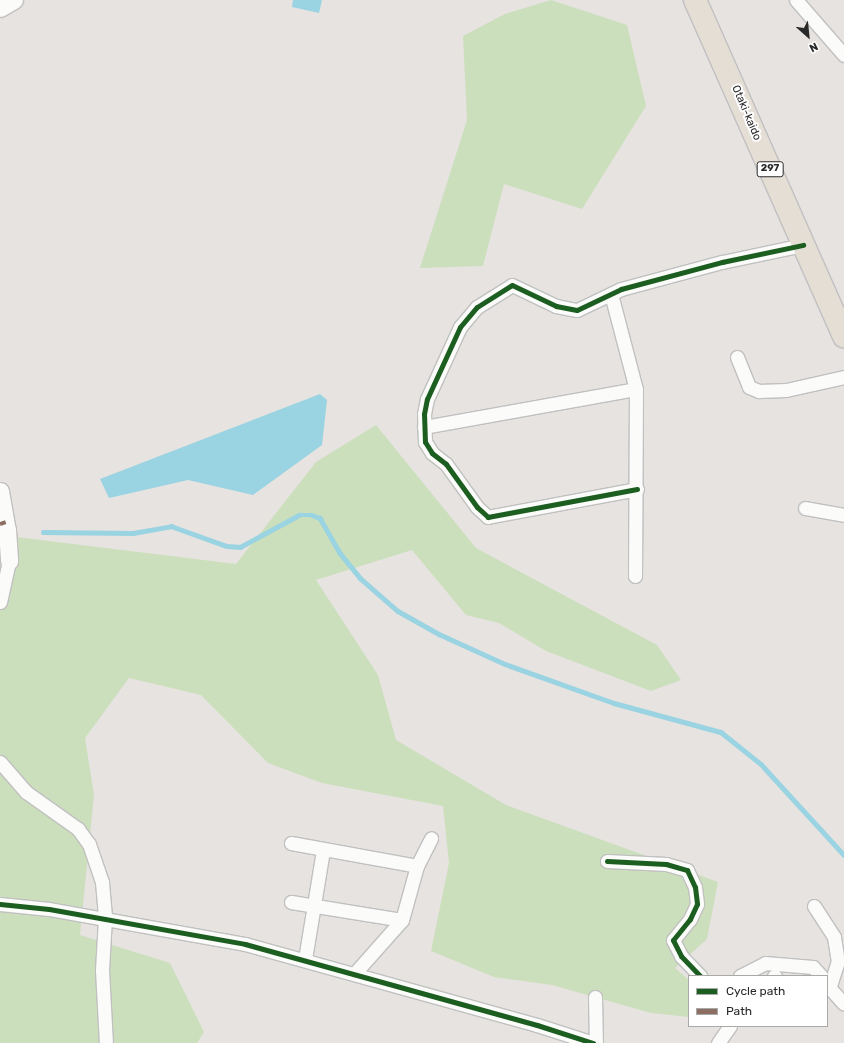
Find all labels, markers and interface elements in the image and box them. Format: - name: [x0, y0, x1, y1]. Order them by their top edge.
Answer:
- north arrow: [788, 16, 828, 56]
- text: N: [807, 40, 820, 55]
- street label: Otaki-kaido: [728, 83, 764, 143]
- road number: 297: [756, 161, 784, 177]
- legend: [688, 975, 828, 1027]
- text: Cycle path: [726, 984, 785, 998]
- text: Path: [726, 1004, 752, 1018]

